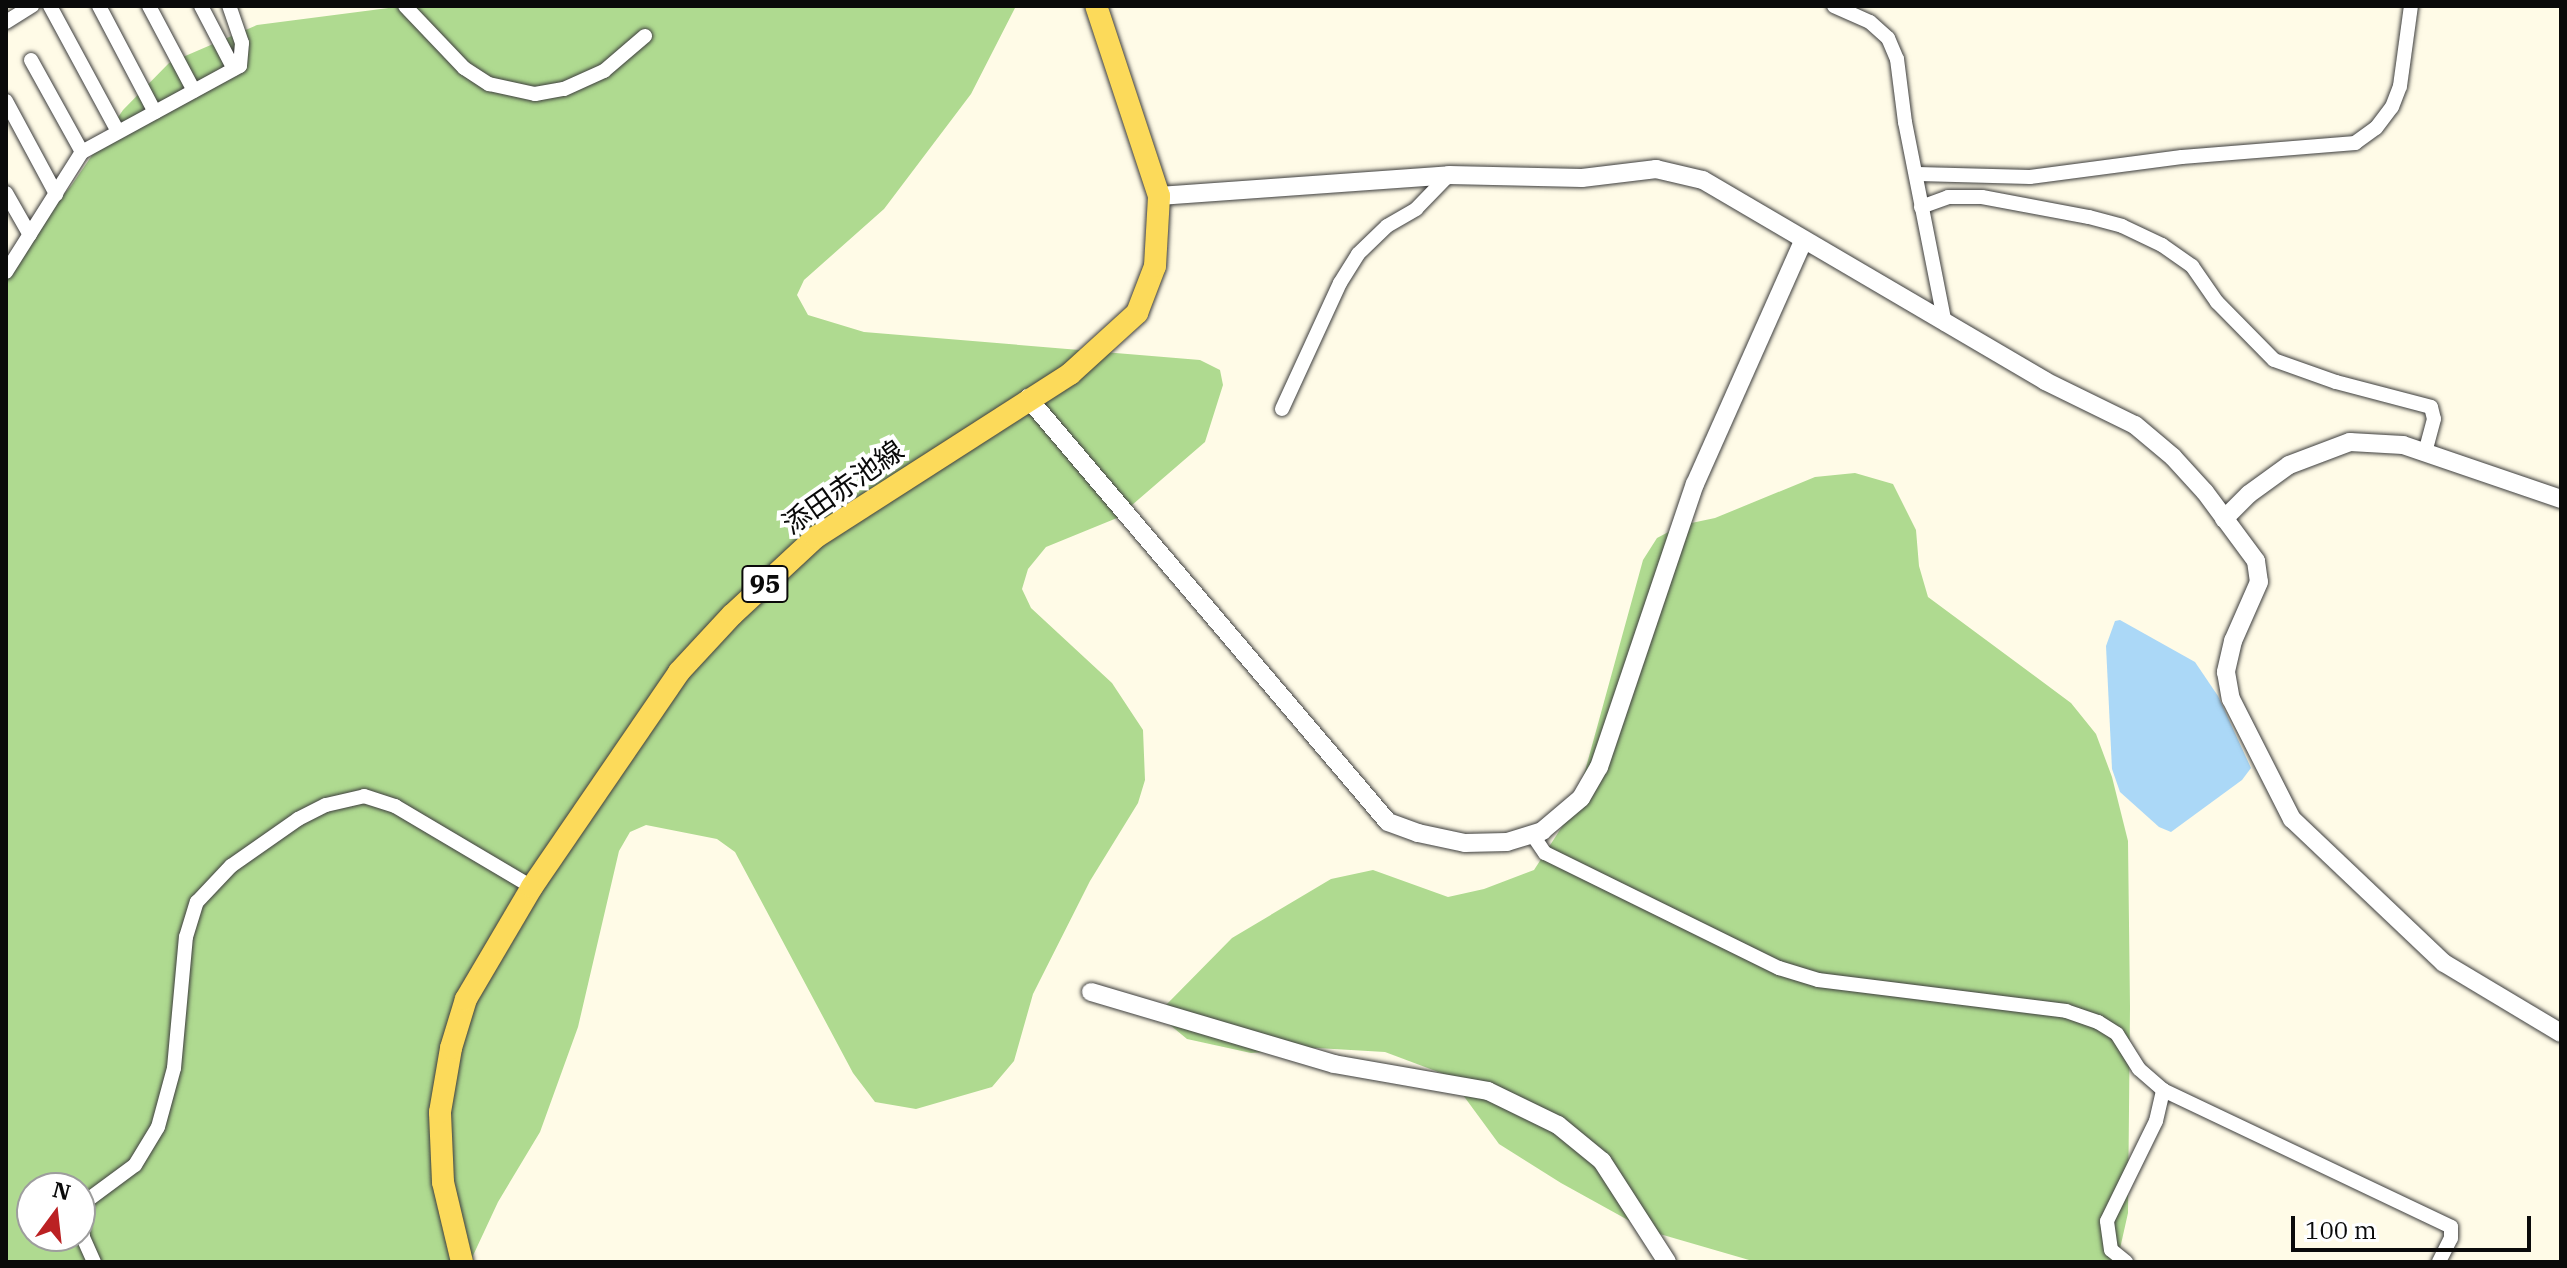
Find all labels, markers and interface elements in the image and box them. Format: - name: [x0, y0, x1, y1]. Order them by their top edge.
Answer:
- street label: 添田赤池線: [776, 433, 910, 541]
- road number: 95: [741, 562, 789, 606]
- north arrow: [16, 1172, 96, 1252]
- text: N: [50, 1174, 74, 1207]
- scale bar: [2295, 1200, 2535, 1250]
- text: 100 m: [2305, 1214, 2377, 1246]

